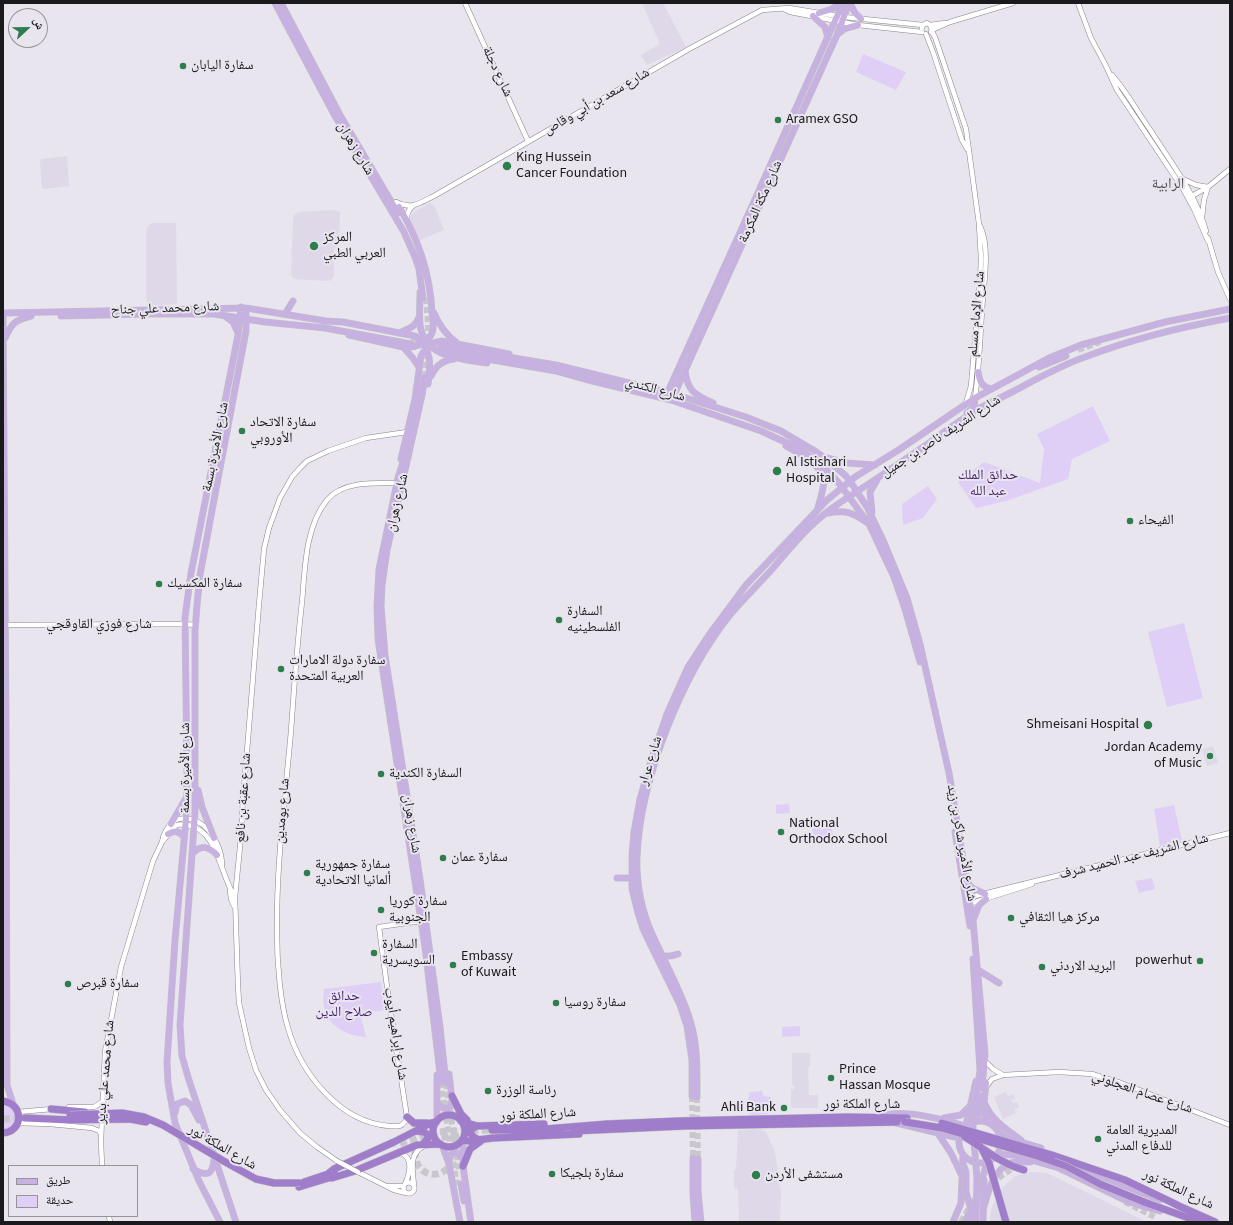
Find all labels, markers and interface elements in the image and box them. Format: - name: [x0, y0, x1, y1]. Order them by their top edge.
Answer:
- north arrow: [8, 8, 48, 48]
- text: ش: [30, 15, 48, 32]
- street label: شارع دجلة: [478, 44, 516, 100]
- place label: سفارة اليابان: [191, 58, 254, 74]
- marker: سفارة اليابان: [178, 61, 188, 71]
- street label: شارع سعد بن أبي وقاص: [541, 65, 653, 139]
- place label: Aramex GSO: [786, 112, 858, 128]
- marker: Aramex GSO: [773, 115, 783, 125]
- street label: شارع زهران: [333, 119, 377, 179]
- place label: King Hussein Cancer Foundation: [516, 150, 627, 182]
- street label: شارع مكة المكرمة: [735, 158, 787, 246]
- marker: King Hussein Cancer Foundation: [501, 160, 513, 172]
- district label: الرابية: [1152, 176, 1184, 194]
- place label: المركز العربي الطبي: [323, 230, 386, 262]
- marker: المركز العربي الطبي: [308, 240, 320, 252]
- street label: شارع الإمام مسلم: [965, 270, 989, 358]
- street label: شارع محمد علي جناح: [110, 299, 220, 319]
- street label: شارع الكندي: [623, 374, 687, 406]
- street label: شارع الشريف ناصر بن جميل: [878, 392, 1004, 482]
- street label: شارع الأميرة بسمة: [199, 401, 233, 493]
- place label: سفارة الاتحاد الأوروبي: [250, 415, 316, 448]
- marker: سفارة الاتحاد الأوروبي: [237, 426, 247, 436]
- place label: Al Istishari Hospital: [786, 455, 846, 488]
- marker: Al Istishari Hospital: [771, 465, 783, 477]
- park label: حدائق الملك عبد الله: [958, 468, 1018, 500]
- street label: شارع زهران: [383, 472, 413, 534]
- place label: الفيحاء: [1138, 513, 1174, 529]
- marker: الفيحاء: [1125, 516, 1135, 526]
- place label: سفارة المكسيك: [167, 576, 242, 592]
- marker: سفارة المكسيك: [154, 579, 164, 589]
- place label: السفارة الفلسطينيه: [567, 604, 621, 636]
- marker: السفارة الفلسطينيه: [554, 615, 564, 625]
- street label: شارع فوزي القاوقجي: [46, 617, 152, 633]
- place label: سفارة دولة الامارات العربية المتحدة: [289, 653, 386, 686]
- marker: سفارة دولة الامارات العربية المتحدة: [276, 664, 286, 674]
- place label: Shmeisani Hospital: [1026, 717, 1139, 733]
- marker: Shmeisani Hospital: [1142, 719, 1154, 731]
- street label: شارع الأميرة بسمة: [178, 723, 194, 813]
- street label: شارع عرار: [636, 734, 666, 788]
- place label: Jordan Academy of Music: [1104, 740, 1202, 772]
- marker: Jordan Academy of Music: [1205, 751, 1215, 761]
- street label: شارع عقبة بن نافع: [232, 753, 256, 843]
- place label: السفارة الكندية: [389, 766, 462, 782]
- marker: السفارة الكندية: [376, 769, 386, 779]
- street label: شارع بومدين: [272, 777, 294, 845]
- street label: شارع الأمير شاكر بن زيد: [942, 783, 980, 903]
- street label: شارع زهران: [398, 793, 424, 855]
- place label: National Orthodox School: [789, 816, 887, 848]
- marker: National Orthodox School: [776, 827, 786, 837]
- street label: شارع الشريف عبد الحميد شرف: [1058, 830, 1210, 884]
- place label: سفارة عمان: [451, 850, 508, 866]
- marker: سفارة عمان: [438, 853, 448, 863]
- place label: سفارة جمهورية ألمانيا الاتحادية: [315, 857, 391, 890]
- marker: سفارة جمهورية ألمانيا الاتحادية: [302, 868, 312, 878]
- place label: سفارة كوريا الجنوبية: [389, 894, 447, 926]
- marker: سفارة كوريا الجنوبية: [376, 905, 386, 915]
- place label: مركز هيا الثقافي: [1019, 910, 1100, 926]
- marker: مركز هيا الثقافي: [1006, 913, 1016, 923]
- place label: السفارة السويسرية: [382, 937, 435, 970]
- marker: السفارة السويسرية: [369, 948, 379, 958]
- place label: Embassy of Kuwait: [461, 949, 516, 982]
- place label: powerhut: [1135, 953, 1192, 969]
- marker: powerhut: [1195, 956, 1205, 966]
- place label: البريد الاردني: [1050, 959, 1116, 975]
- marker: Embassy of Kuwait: [448, 960, 458, 970]
- marker: البريد الاردني: [1037, 962, 1047, 972]
- place label: سفارة قبرص: [76, 976, 139, 992]
- marker: سفارة قبرص: [63, 979, 73, 989]
- street label: شارع إبراهيم أيوب: [379, 987, 411, 1081]
- park label: حدائق صلاح الدين: [315, 989, 373, 1022]
- place label: سفارة روسيا: [564, 995, 626, 1011]
- marker: سفارة روسيا: [551, 998, 561, 1008]
- street label: شارع محمد علي بدير: [93, 1019, 119, 1125]
- place label: Prince Hassan Mosque: [839, 1062, 930, 1094]
- street label: شارع عصام العجلوني: [1089, 1068, 1195, 1118]
- marker: Prince Hassan Mosque: [826, 1073, 836, 1083]
- place label: رئاسة الوزرة: [496, 1083, 557, 1099]
- marker: رئاسة الوزرة: [483, 1086, 493, 1096]
- street label: شارع الملكة نور: [824, 1097, 900, 1113]
- place label: Ahli Bank: [721, 1100, 776, 1116]
- marker: Ahli Bank: [779, 1103, 789, 1113]
- street label: شارع الملكة نور: [499, 1105, 577, 1125]
- street label: شارع الملكة نور: [185, 1122, 259, 1174]
- place label: المديرية العامة للدفاع المدني: [1106, 1123, 1177, 1156]
- marker: المديرية العامة للدفاع المدني: [1093, 1134, 1103, 1144]
- legend: [8, 1165, 138, 1217]
- place label: سفارة بلجيكا: [560, 1166, 624, 1182]
- street label: شارع الملكة نور: [1140, 1166, 1216, 1214]
- place label: مستشفى الأردن: [765, 1167, 843, 1183]
- marker: سفارة بلجيكا: [547, 1169, 557, 1179]
- marker: مستشفى الأردن: [750, 1169, 762, 1181]
- text: طريق: [46, 1172, 71, 1189]
- text: حديقة: [46, 1192, 74, 1209]

